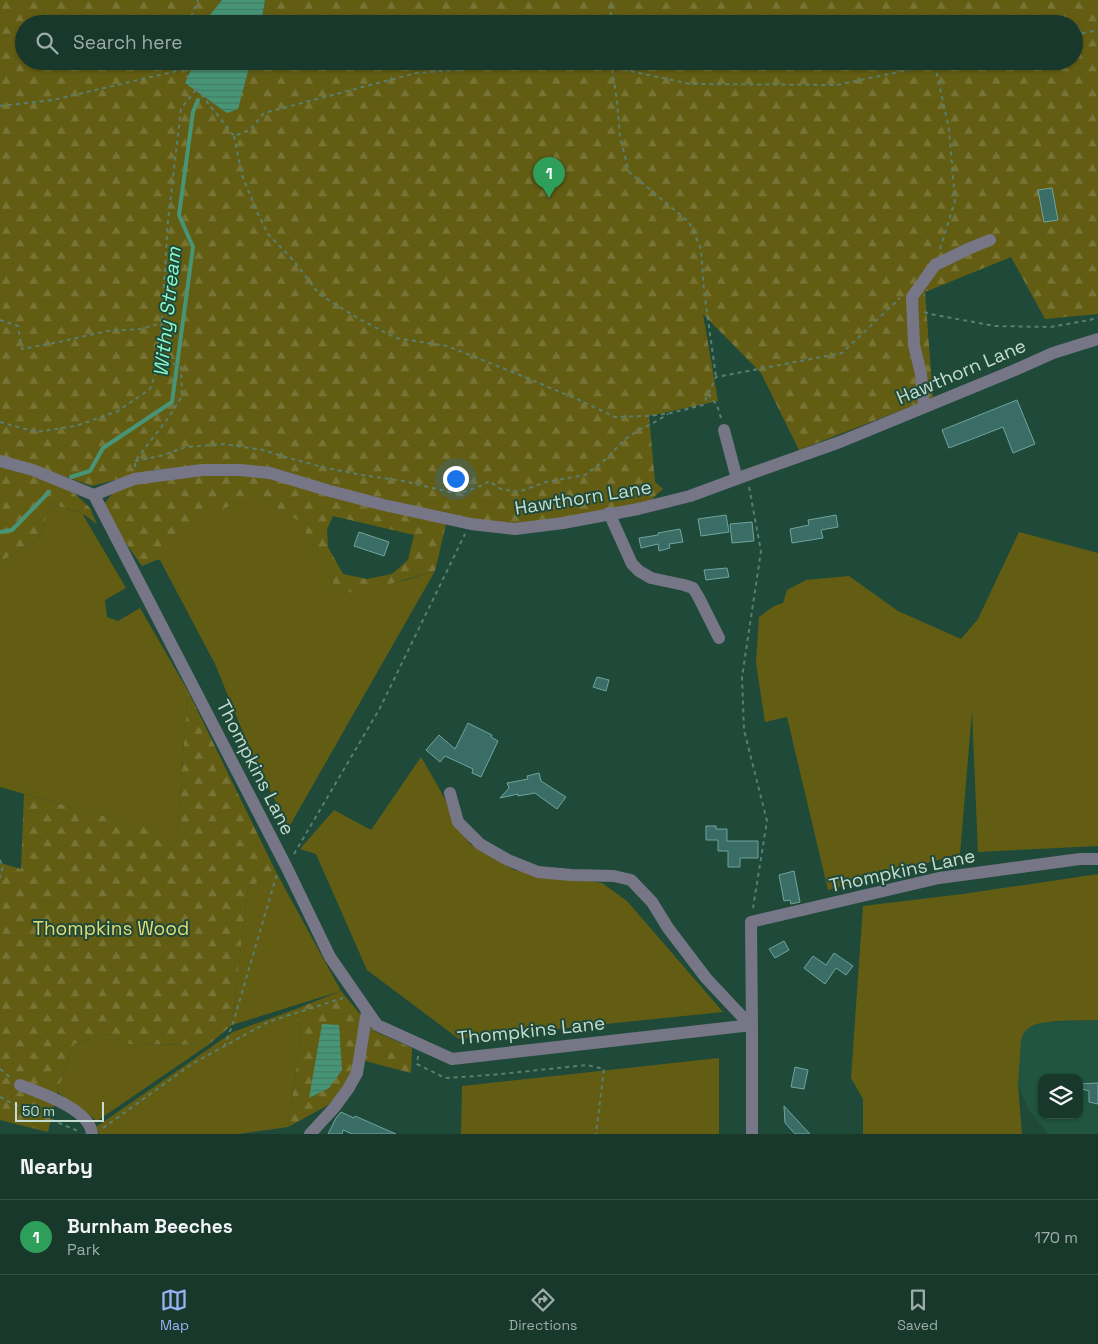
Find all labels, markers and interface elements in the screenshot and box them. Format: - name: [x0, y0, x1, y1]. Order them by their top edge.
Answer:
- search box: [15, 15, 1083, 70]
- icon: search: [33, 29, 61, 57]
- text: Search here: [73, 30, 183, 55]
- pin: 1: [533, 157, 565, 198]
- water label: Withy Stream: [147, 245, 187, 378]
- street label: Hawthorn Lane: [893, 333, 1030, 410]
- your location: [443, 466, 469, 492]
- street label: Hawthorn Lane: [513, 474, 653, 521]
- street label: Thompkins Lane: [211, 695, 300, 839]
- street label: Thompkins Lane: [827, 843, 977, 898]
- park label: Thompkins Wood: [33, 916, 189, 941]
- street label: Thompkins Lane: [456, 1010, 606, 1051]
- map controls: [1038, 1074, 1083, 1119]
- button: layers: [1038, 1074, 1083, 1119]
- scale bar: [15, 1099, 104, 1122]
- text: 50 m: [22, 1102, 55, 1120]
- text: Nearby: [20, 1153, 93, 1180]
- text: Burnham Beeches: [67, 1214, 233, 1239]
- text: 1: [32, 1227, 40, 1248]
- text: 170 m: [1034, 1227, 1078, 1248]
- text: Park: [67, 1239, 100, 1260]
- tab: Map: [160, 1286, 189, 1334]
- tab: Directions: [509, 1286, 577, 1334]
- tab: Saved: [897, 1286, 938, 1334]

